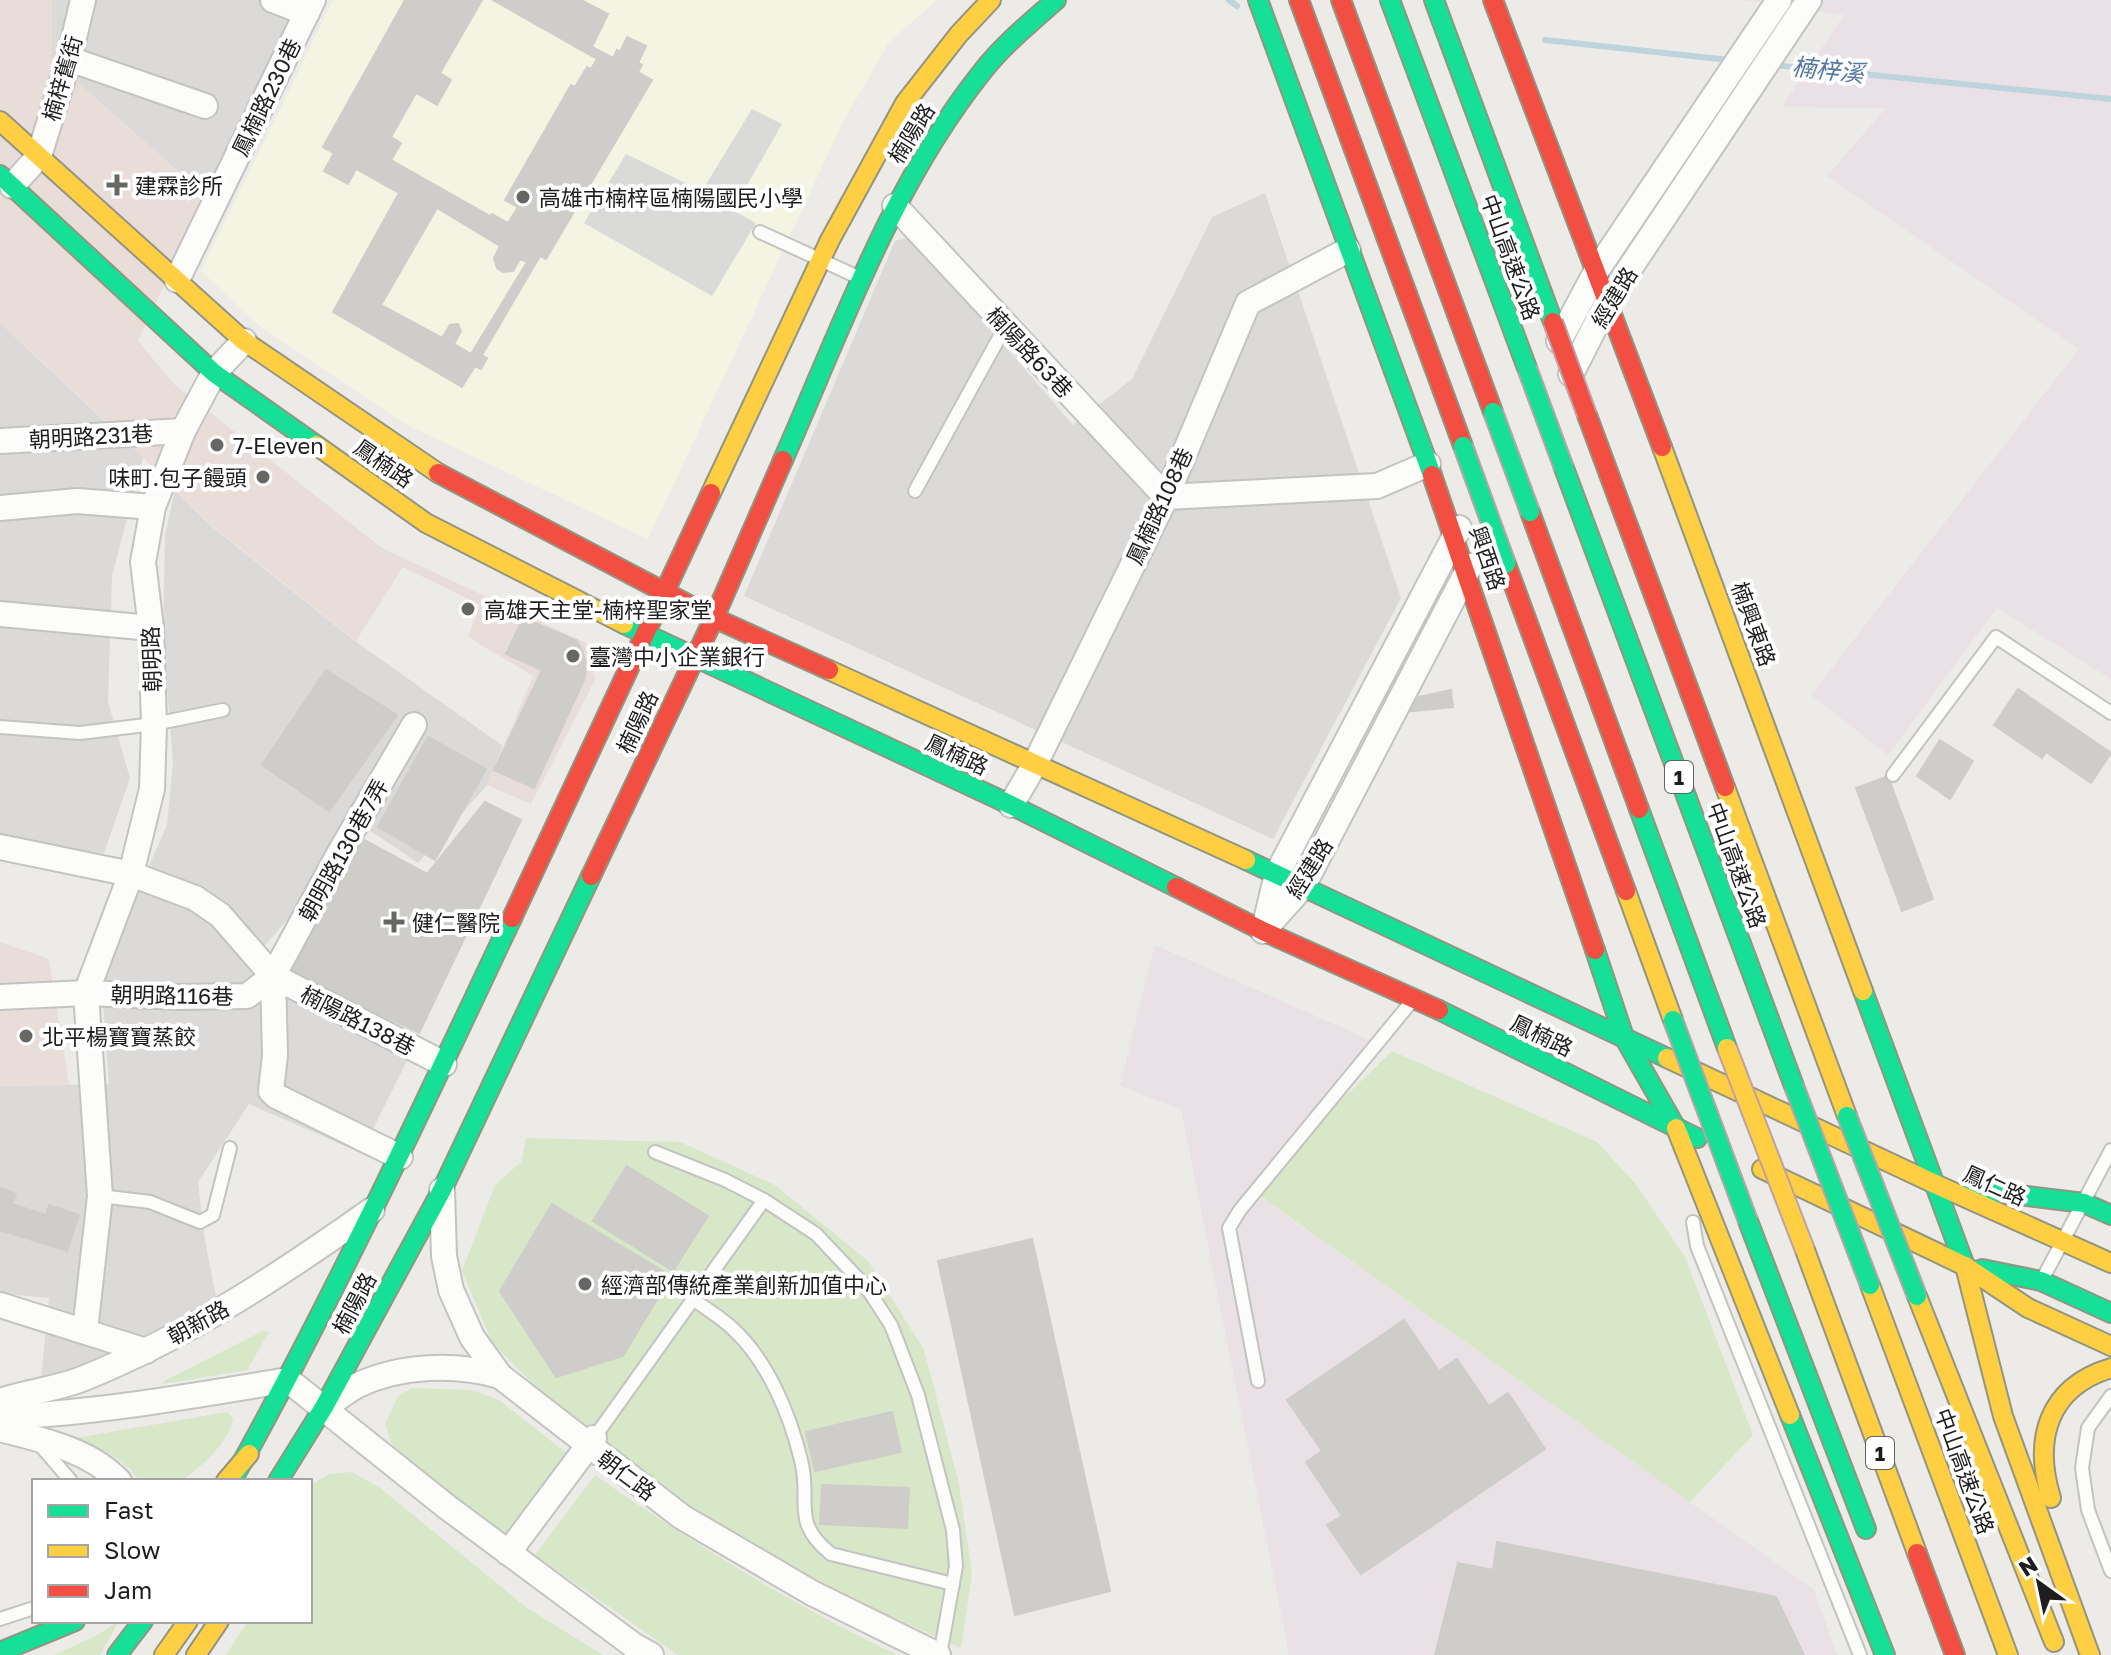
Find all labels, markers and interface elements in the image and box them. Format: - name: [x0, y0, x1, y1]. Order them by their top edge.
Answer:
- street label: 楠梓舊街: [37, 32, 87, 124]
- street label: 鳳楠路230巷: [226, 34, 306, 160]
- water label: 楠梓溪: [1791, 51, 1868, 87]
- street label: 楠陽路: [882, 98, 940, 168]
- place label: 建霖診所: [135, 172, 223, 199]
- marker: 建霖診所: [106, 174, 128, 196]
- place label: 高雄市楠梓區楠陽國民小學: [539, 184, 803, 211]
- marker: 高雄市楠梓區楠陽國民小學: [514, 188, 532, 206]
- street label: 中山高速公路: [1476, 190, 1546, 324]
- street label: 經建路: [1585, 262, 1643, 332]
- street label: 楠陽路63巷: [981, 301, 1079, 403]
- street label: 朝明路231巷: [28, 419, 154, 453]
- place label: 7-Eleven: [233, 432, 324, 459]
- street label: 鳳楠路: [349, 433, 419, 493]
- marker: 7-Eleven: [208, 436, 226, 454]
- street label: 鳳楠路108巷: [1120, 443, 1198, 569]
- place label: 味町.包子饅頭: [108, 464, 247, 491]
- marker: 味町.包子饅頭: [254, 468, 272, 486]
- street label: 興西路: [1464, 522, 1512, 594]
- street label: 楠興東路: [1726, 578, 1782, 670]
- place label: 高雄天主堂-楠梓聖家堂: [484, 596, 712, 623]
- marker: 高雄天主堂-楠梓聖家堂: [459, 600, 477, 618]
- street label: 朝明路: [136, 626, 166, 692]
- place label: 臺灣中小企業銀行: [589, 643, 765, 670]
- marker: 臺灣中小企業銀行: [564, 647, 582, 665]
- street label: 楠陽路: [611, 686, 663, 758]
- street label: 鳳楠路: [921, 728, 993, 780]
- road number: 1: [1665, 761, 1693, 793]
- street label: 朝明路130巷7弄: [293, 774, 393, 926]
- street label: 中山高速公路: [1702, 798, 1772, 932]
- street label: 經建路: [1280, 833, 1338, 903]
- place label: 健仁醫院: [412, 909, 500, 936]
- marker: 健仁醫院: [383, 911, 405, 933]
- street label: 朝明路116巷: [110, 980, 234, 1010]
- street label: 楠陽路138巷: [296, 980, 420, 1060]
- street label: 鳳楠路: [1506, 1008, 1578, 1062]
- place label: 北平楊寶寶蒸餃: [42, 1023, 196, 1050]
- marker: 北平楊寶寶蒸餃: [17, 1027, 35, 1045]
- street label: 鳳仁路: [1959, 1159, 2031, 1211]
- street label: 楠陽路: [327, 1268, 381, 1338]
- place label: 經濟部傳統產業創新加值中心: [601, 1271, 887, 1298]
- marker: 經濟部傳統產業創新加值中心: [576, 1275, 594, 1293]
- street label: 朝新路: [163, 1294, 233, 1350]
- street label: 中山高速公路: [1930, 1404, 2000, 1538]
- road number: 1: [1866, 1437, 1894, 1469]
- street label: 朝仁路: [593, 1444, 661, 1506]
- legend: [32, 1479, 312, 1623]
- text: Fast: [104, 1495, 154, 1524]
- text: Slow: [104, 1535, 160, 1564]
- north arrow: [1999, 1543, 2079, 1623]
- text: N: [2013, 1550, 2042, 1582]
- text: Jam: [104, 1575, 152, 1604]

